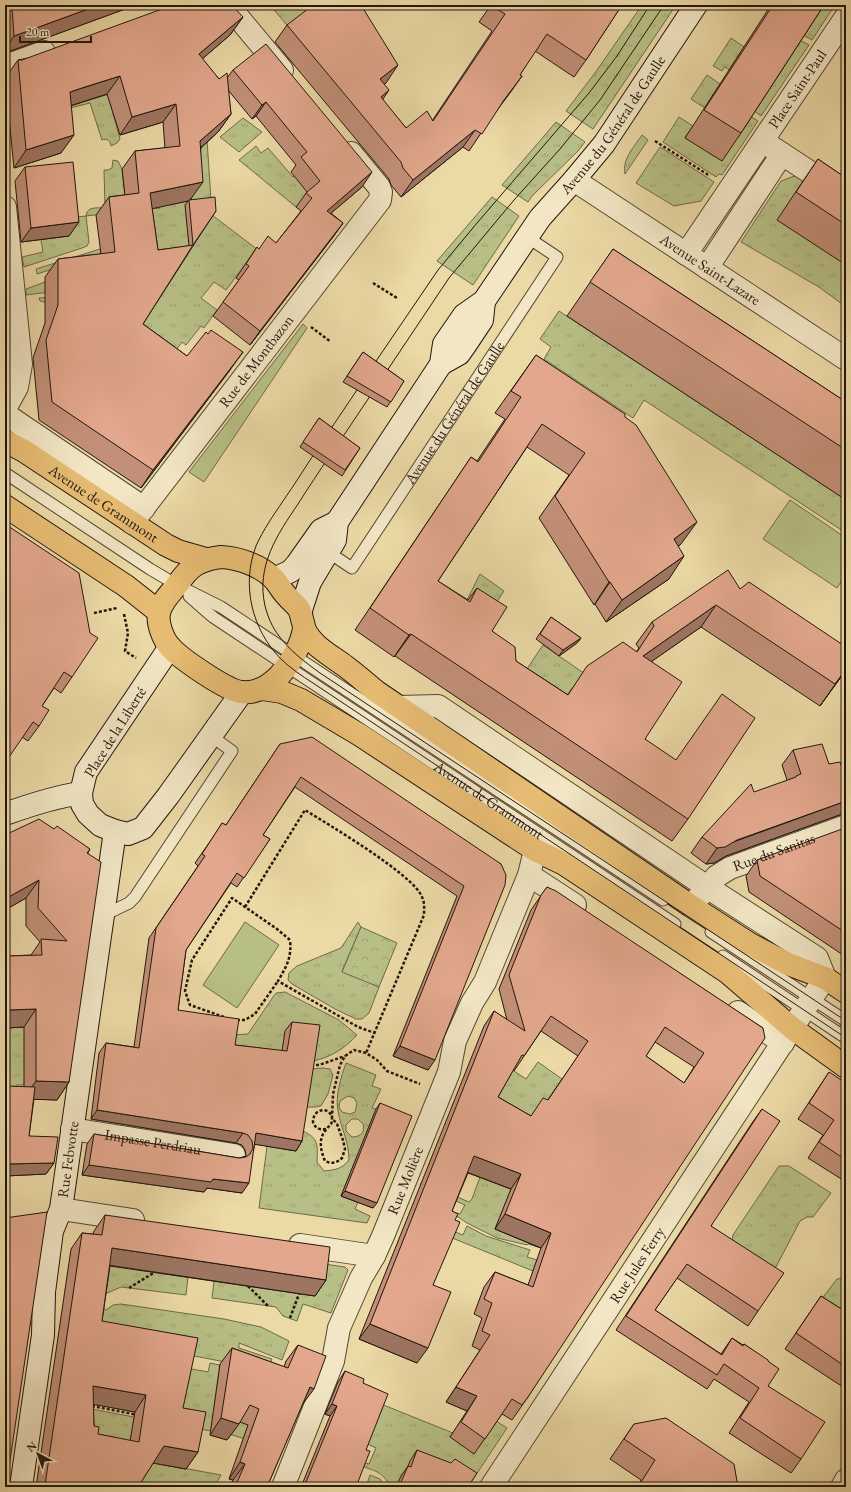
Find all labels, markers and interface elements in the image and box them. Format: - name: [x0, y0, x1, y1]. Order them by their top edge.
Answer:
- scale bar: [20, 18, 91, 44]
- text: 20 m: [26, 24, 50, 40]
- street label: Place Saint-Paul: [764, 45, 831, 132]
- street label: Avenue du Général de Gaulle: [555, 51, 669, 199]
- street label: Avenue Saint-Lazare: [656, 229, 764, 309]
- street label: Rue de Montbazon: [214, 311, 297, 411]
- street label: Avenue du Général de Gaulle: [400, 337, 508, 488]
- street label: Avenue de Grammont: [45, 460, 163, 547]
- street label: Place de la Liberté: [79, 683, 150, 781]
- street label: Avenue de Grammont: [430, 756, 548, 843]
- street label: Rue du Sanitas: [730, 828, 818, 875]
- street label: Rue Febvotte: [53, 1120, 82, 1199]
- street label: Impasse Perdriau: [103, 1124, 203, 1159]
- street label: Rue Molière: [383, 1143, 427, 1217]
- street label: Rue Jules Ferry: [605, 1223, 669, 1307]
- north arrow: [18, 1434, 58, 1474]
- text: N: [23, 1438, 39, 1455]

